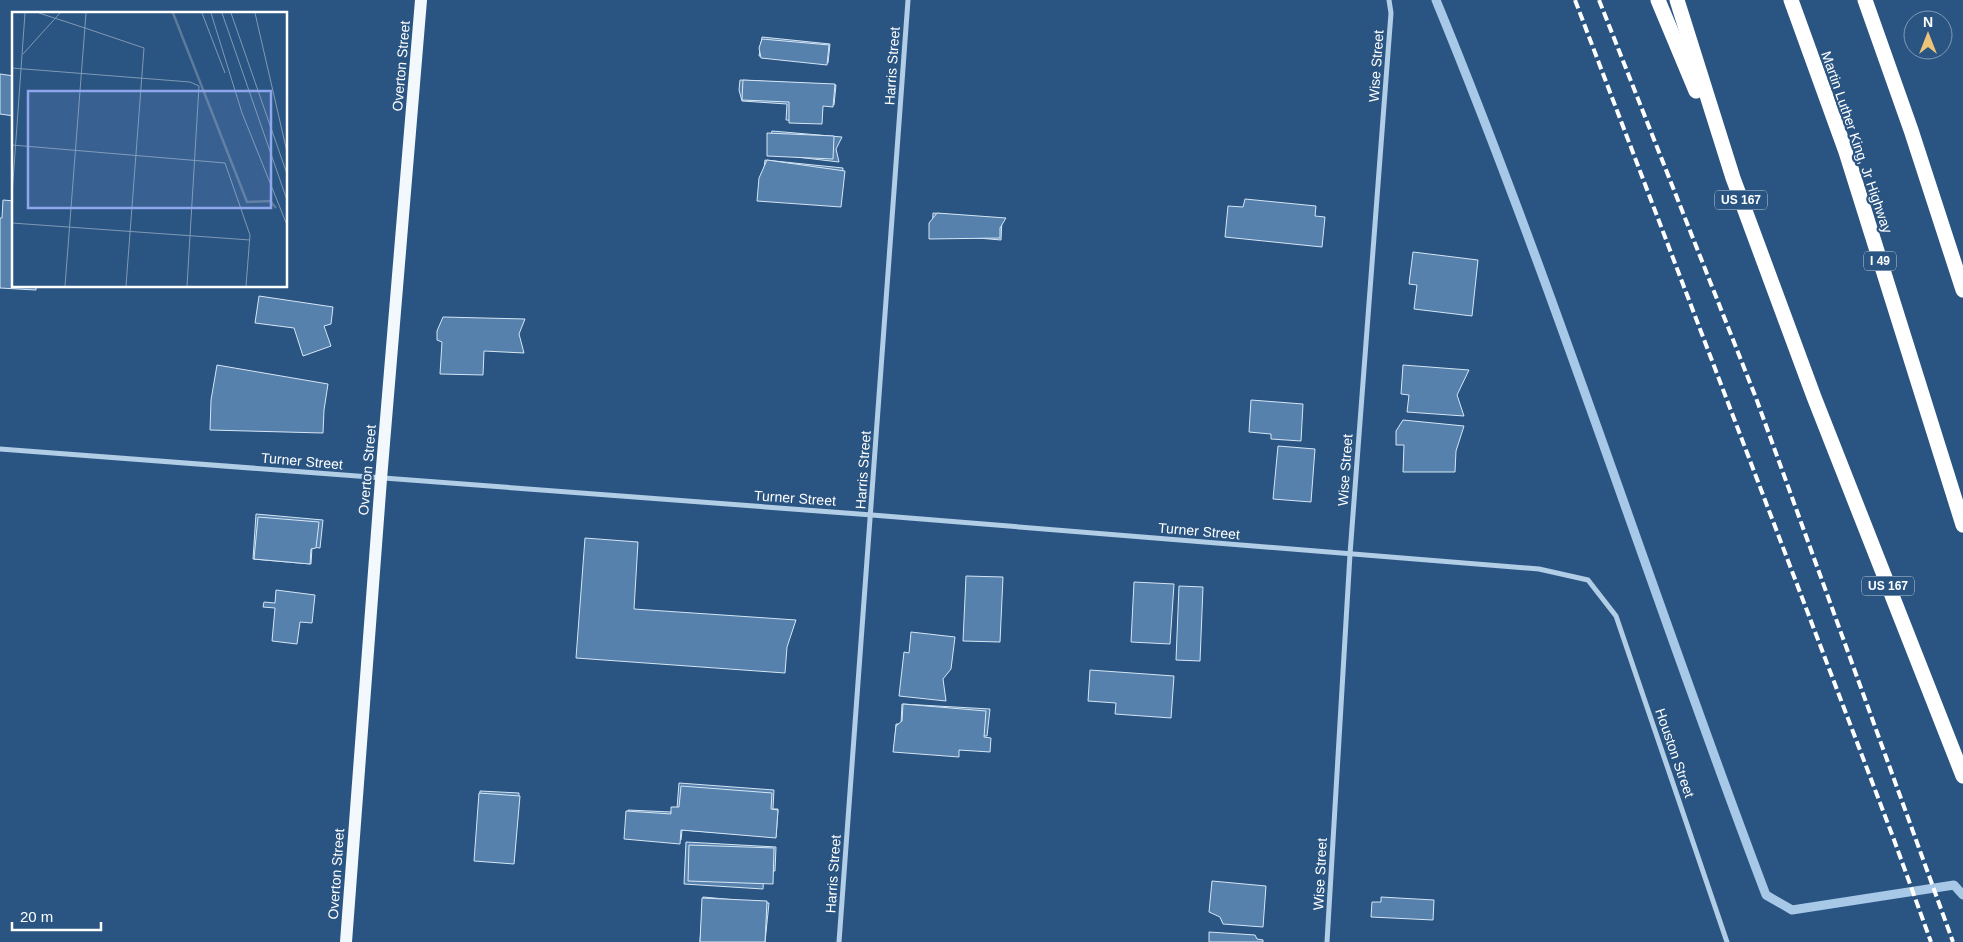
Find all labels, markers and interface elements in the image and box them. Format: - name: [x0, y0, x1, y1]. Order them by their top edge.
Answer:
- north arrow: [1903, 10, 1953, 60]
- inset map: [12, 12, 288, 288]
- text: N: [1923, 14, 1933, 30]
- street label: Overton Street: [389, 20, 413, 112]
- street label: Harris Street: [881, 26, 903, 106]
- street label: Wise Street: [1365, 29, 1387, 103]
- street label: Martin Luther King, Jr Highway: [1818, 49, 1896, 235]
- road number: US 167: [1715, 190, 1767, 210]
- road number: I 49: [1864, 252, 1896, 270]
- street label: Overton Street: [355, 424, 379, 516]
- street label: Harris Street: [852, 430, 874, 510]
- street label: Wise Street: [1334, 433, 1356, 507]
- street label: Turner Street: [260, 449, 344, 473]
- street label: Turner Street: [754, 487, 837, 509]
- street label: Turner Street: [1157, 519, 1241, 543]
- road number: US 167: [1862, 576, 1914, 596]
- street label: Houston Street: [1652, 706, 1698, 800]
- street label: Overton Street: [325, 828, 347, 920]
- street label: Harris Street: [822, 834, 844, 914]
- street label: Wise Street: [1310, 837, 1330, 911]
- scale bar: [12, 900, 101, 932]
- text: 20 m: [20, 908, 53, 925]

